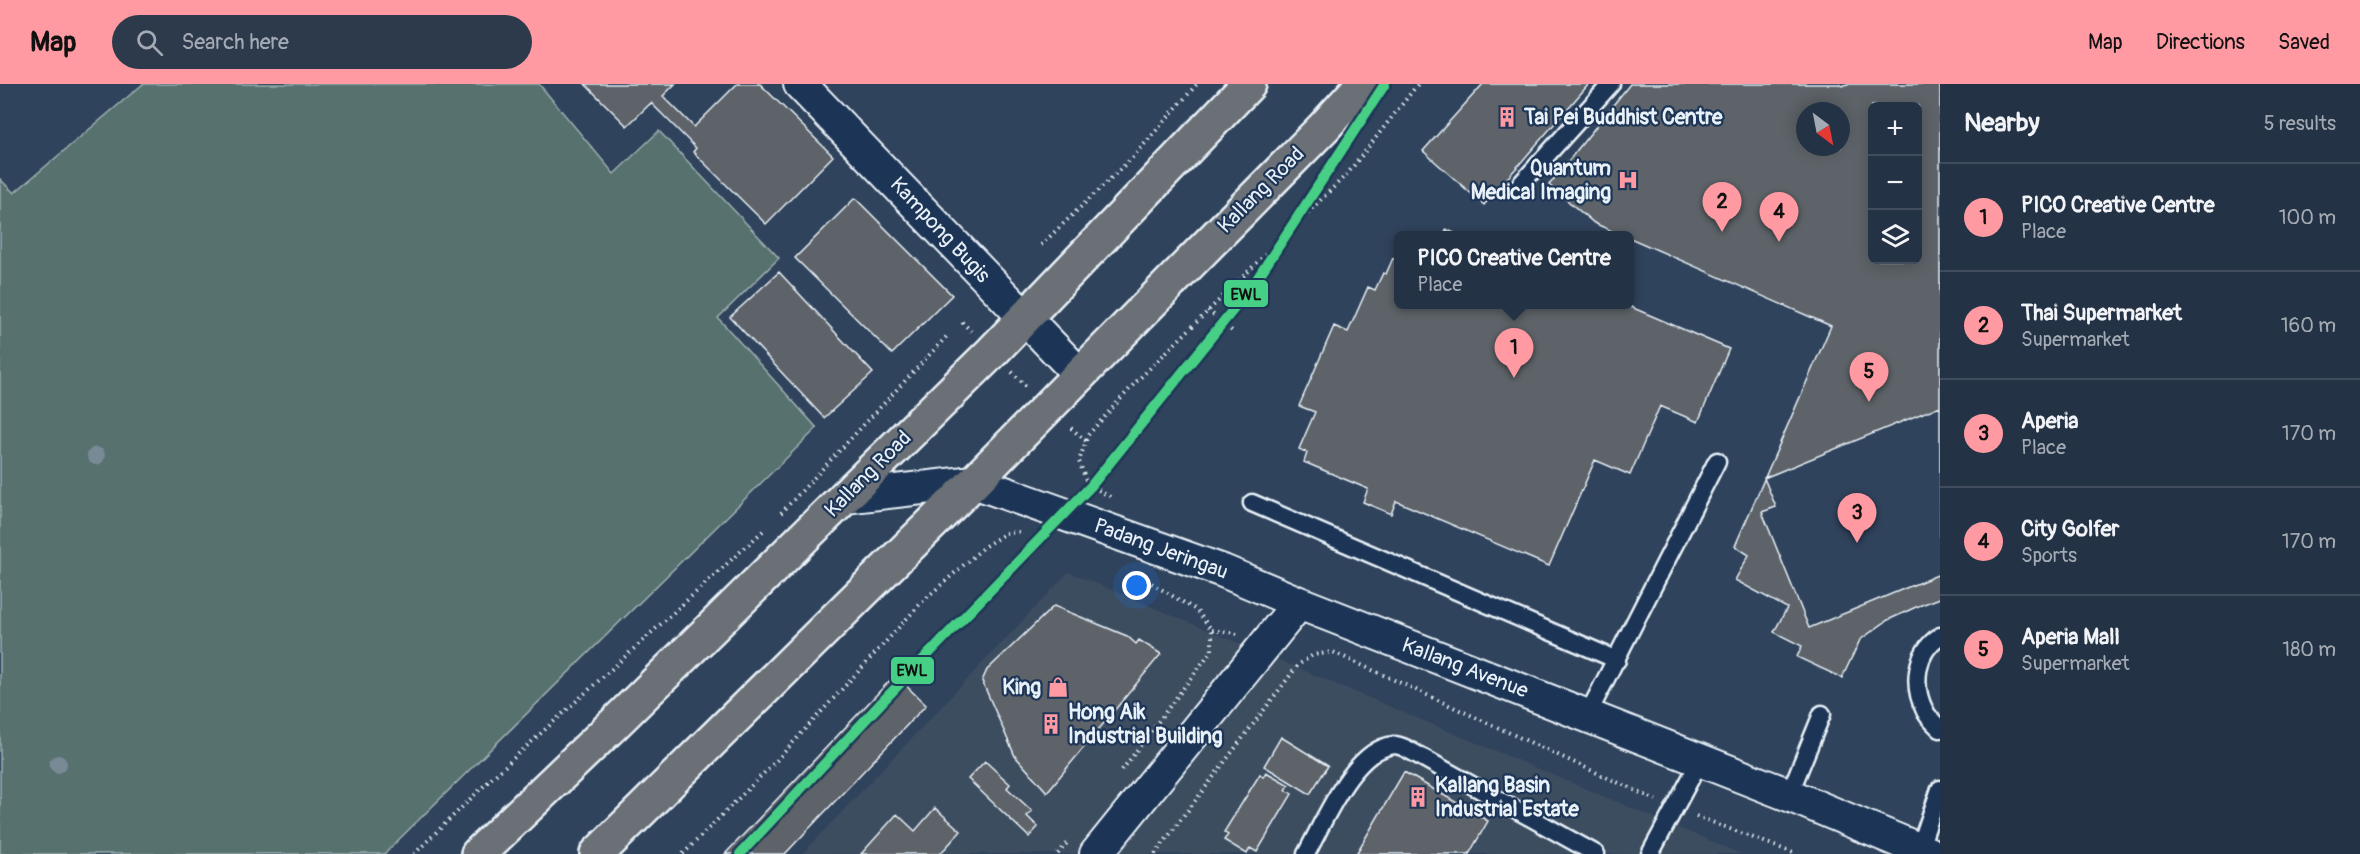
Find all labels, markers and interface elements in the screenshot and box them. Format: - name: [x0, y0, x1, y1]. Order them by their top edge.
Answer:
- search box: [112, 15, 532, 69]
- text: Map: [30, 25, 76, 60]
- icon: search: [133, 26, 166, 59]
- text: Search here: [181, 28, 289, 56]
- text: Map: [2088, 29, 2123, 56]
- text: Directions: [2156, 29, 2245, 56]
- text: Saved: [2278, 29, 2330, 56]
- north arrow: [1796, 102, 1850, 156]
- map controls: [1868, 102, 1922, 264]
- button: +: [1868, 102, 1922, 156]
- place label: Tai Pei Buddhist Centre: [1523, 104, 1723, 131]
- building icon: Tai Pei Buddhist Centre: [1495, 105, 1519, 129]
- text: Nearby: [1964, 107, 2040, 139]
- text: 5 results: [2264, 111, 2336, 136]
- street label: Kallang Road: [1212, 141, 1310, 239]
- place label: Quantum Medical Imaging: [1471, 155, 1611, 206]
- button: −: [1868, 156, 1922, 210]
- hospital icon: Quantum Medical Imaging: [1616, 168, 1640, 192]
- street label: Kampong Bugis: [884, 171, 996, 289]
- pin: 2: [1702, 182, 1742, 232]
- text: PICO Creative Centre: [2021, 191, 2215, 219]
- pin: 4: [1760, 192, 1798, 242]
- text: 1: [1980, 205, 1987, 230]
- text: 100 m: [2279, 205, 2336, 230]
- button: layers: [1868, 210, 1922, 264]
- text: Place: [2021, 219, 2066, 244]
- popup: [1394, 231, 1634, 309]
- text: PICO Creative Centre: [1417, 244, 1611, 272]
- text: Place: [1417, 272, 1462, 297]
- line badge: EWL: [1223, 279, 1269, 308]
- text: EWL: [1230, 285, 1262, 305]
- text: Thai Supermarket: [2021, 299, 2182, 327]
- text: 2: [1978, 313, 1989, 338]
- text: 160 m: [2281, 313, 2336, 338]
- text: Supermarket: [2021, 327, 2130, 352]
- pin: 1: [1494, 328, 1534, 378]
- pin: 5: [1850, 352, 1888, 402]
- text: Aperia: [2021, 407, 2079, 435]
- text: 3: [1978, 421, 1989, 446]
- text: 170 m: [2282, 421, 2336, 446]
- street label: Kallang Road: [819, 425, 917, 523]
- text: Place: [2021, 435, 2066, 460]
- pin: 3: [1838, 494, 1876, 543]
- street label: Padang Jeringau: [1090, 512, 1232, 586]
- text: City Golfer: [2021, 515, 2119, 543]
- text: 4: [1978, 529, 1989, 554]
- text: 170 m: [2282, 529, 2336, 554]
- text: Sports: [2021, 543, 2077, 568]
- your location: [1122, 571, 1151, 600]
- text: Aperia Mall: [2021, 623, 2120, 651]
- street label: Kallang Avenue: [1398, 632, 1533, 705]
- text: 5: [1978, 637, 1989, 662]
- text: 180 m: [2282, 637, 2336, 662]
- text: Supermarket: [2021, 651, 2130, 676]
- line badge: EWL: [890, 656, 935, 685]
- text: EWL: [896, 661, 928, 681]
- place label: King: [1002, 674, 1041, 701]
- shop icon: King: [1046, 675, 1070, 699]
- place label: Hong Aik Industrial Building: [1068, 699, 1223, 750]
- building icon: Hong Aik Industrial Building: [1039, 712, 1063, 736]
- place label: Kallang Basin Industrial Estate: [1435, 772, 1579, 823]
- building icon: Kallang Basin Industrial Estate: [1406, 785, 1430, 809]

